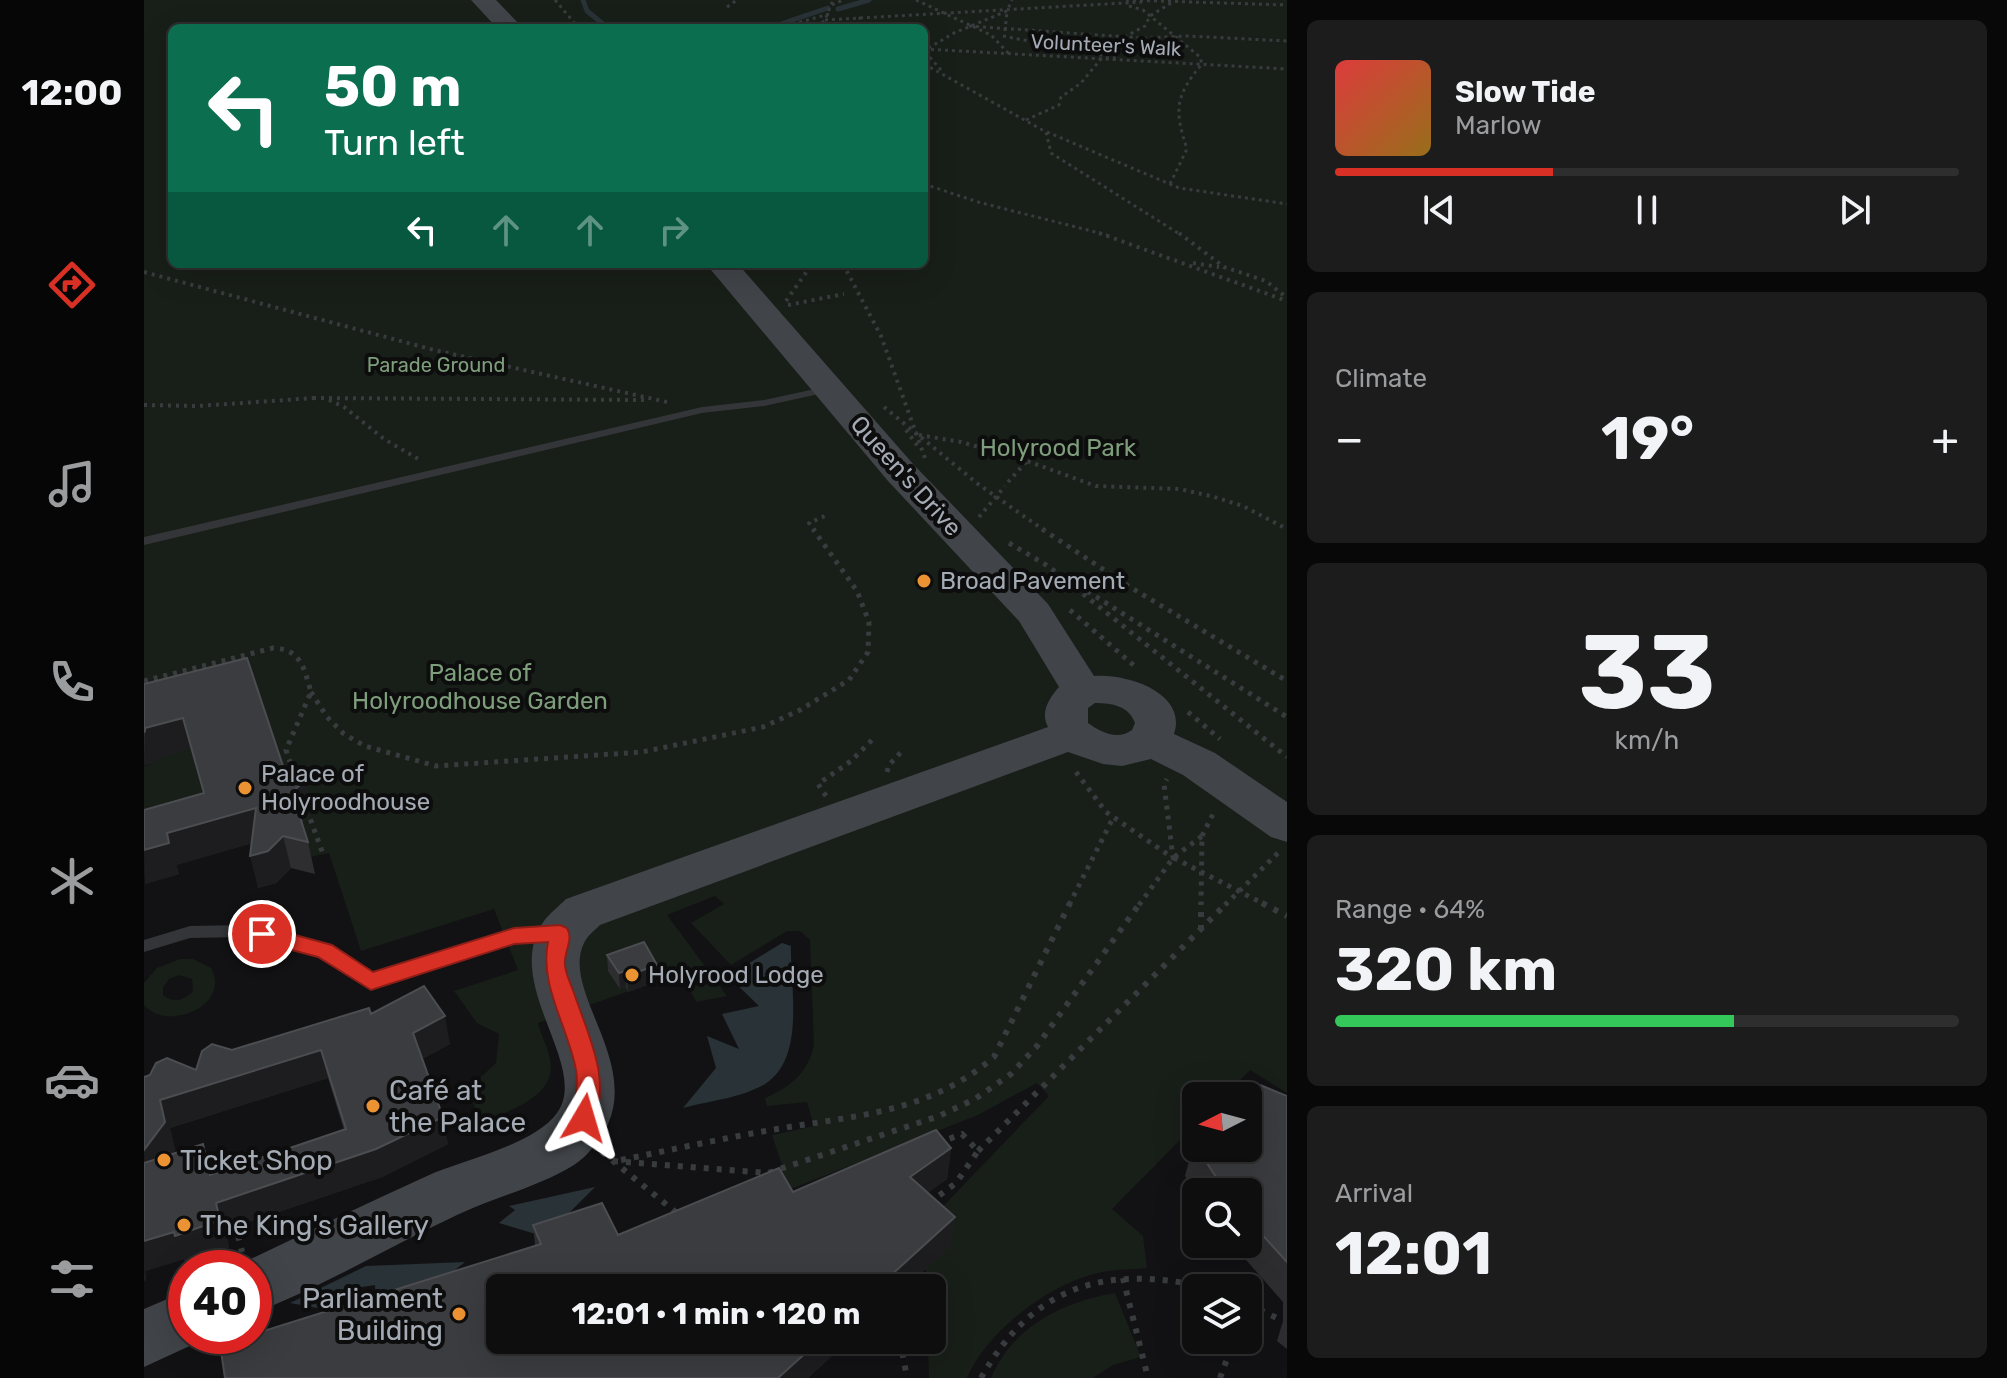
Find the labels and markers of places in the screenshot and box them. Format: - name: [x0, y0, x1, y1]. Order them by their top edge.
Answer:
- place label: Broad Pavement: [940, 567, 1125, 595]
- marker: Broad Pavement: [915, 572, 933, 590]
- place label: Palace of Holyroodhouse: [261, 760, 430, 816]
- marker: Palace of Holyroodhouse: [236, 779, 254, 797]
- pin: [228, 900, 296, 968]
- place label: Holyrood Lodge: [648, 961, 824, 989]
- marker: Holyrood Lodge: [623, 966, 641, 984]
- place label: Café at the Palace: [389, 1074, 526, 1139]
- marker: Café at the Palace: [364, 1097, 382, 1115]
- place label: Ticket Shop: [180, 1144, 333, 1177]
- marker: Ticket Shop: [155, 1151, 173, 1169]
- place label: The King's Gallery: [200, 1209, 429, 1242]
- marker: The King's Gallery: [175, 1216, 193, 1234]
- place label: Parliament Building: [302, 1282, 443, 1347]
- marker: Parliament Building: [450, 1305, 468, 1323]

